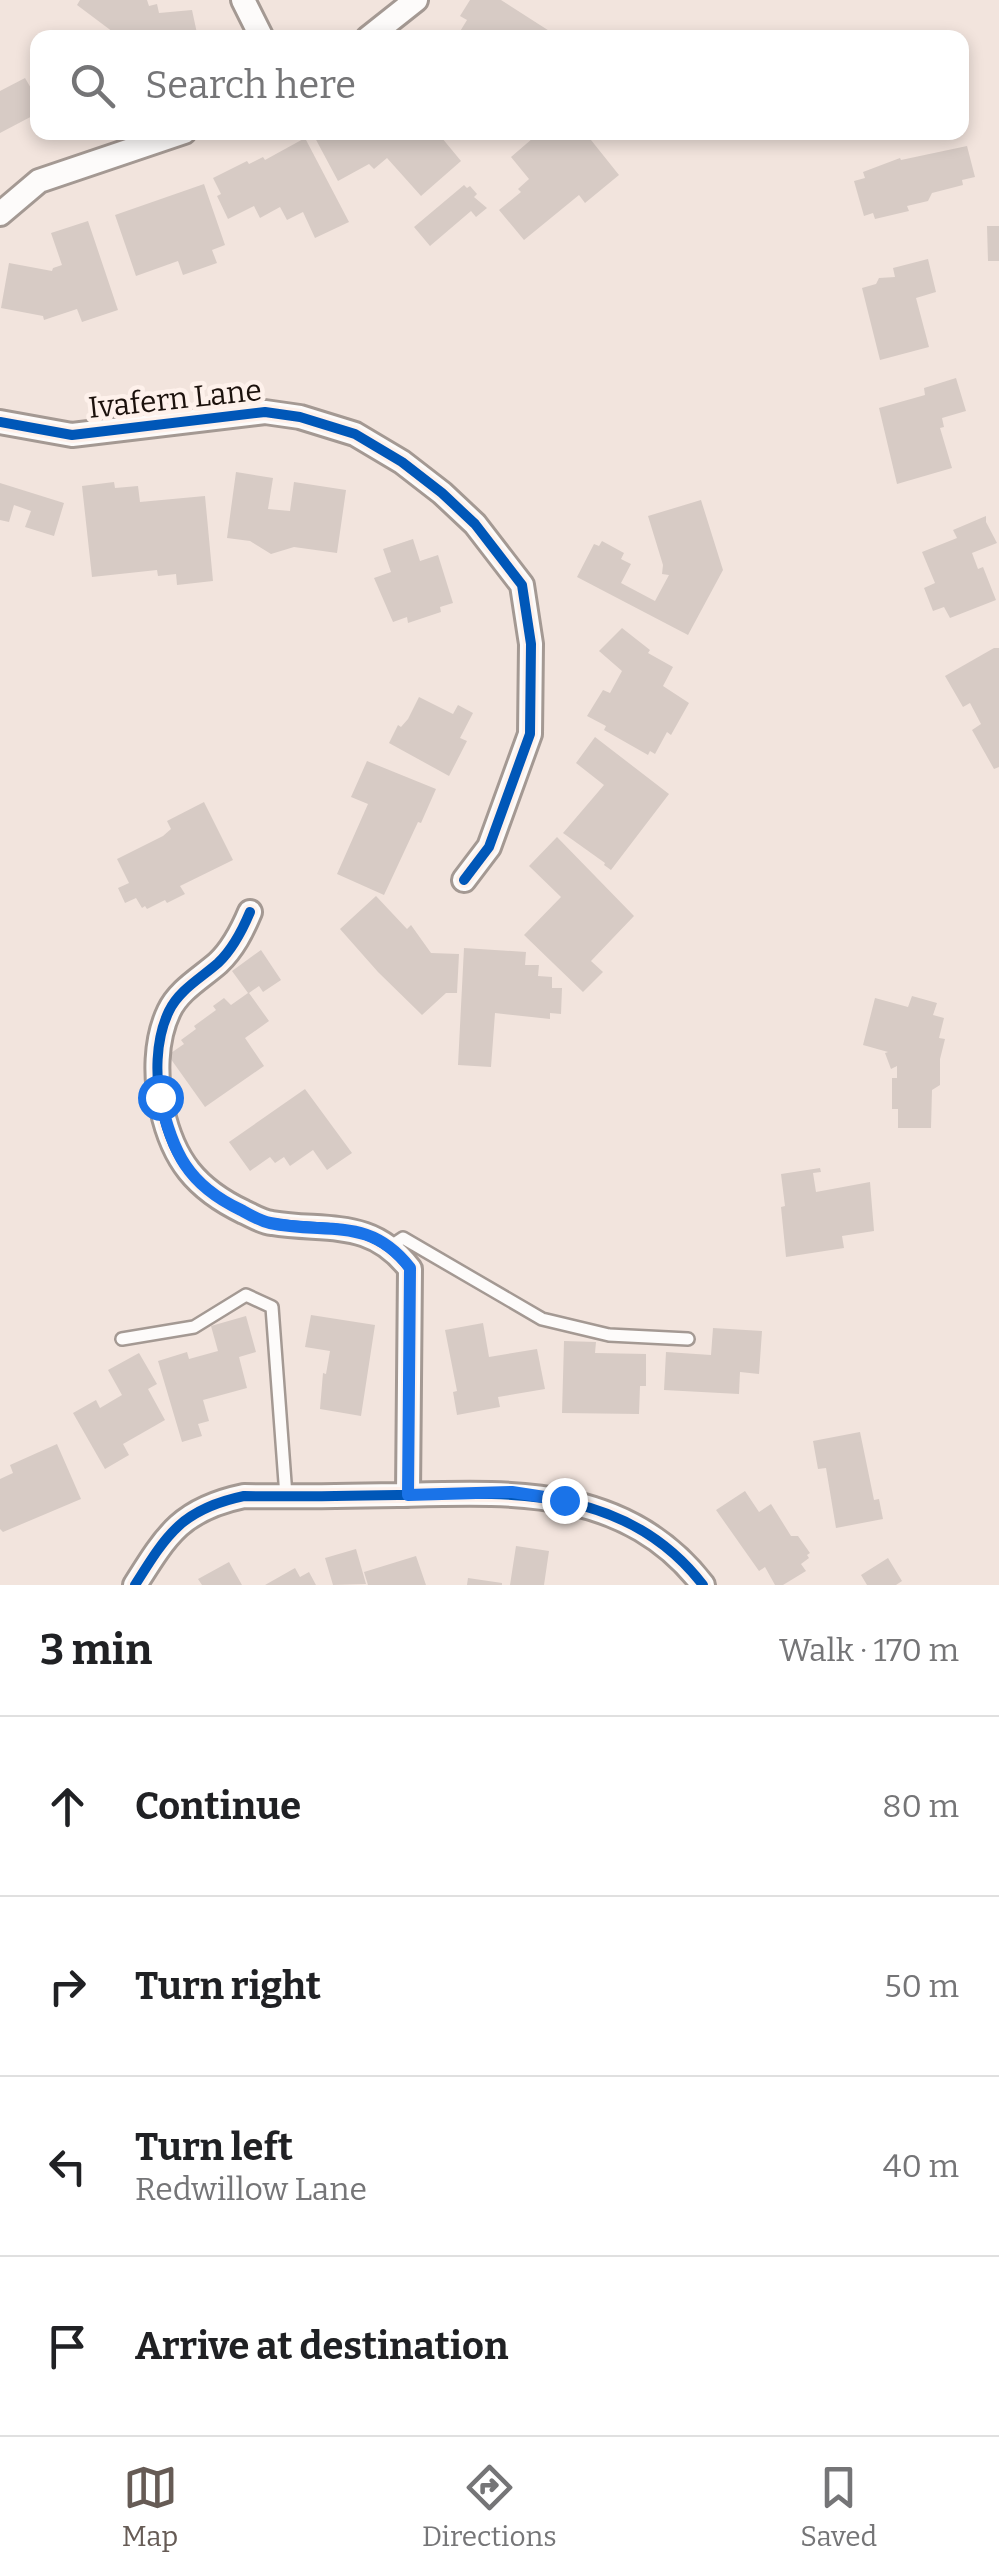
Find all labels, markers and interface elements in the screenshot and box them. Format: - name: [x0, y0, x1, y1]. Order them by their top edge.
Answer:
- search box: [30, 30, 969, 140]
- icon: search: [65, 58, 120, 113]
- text: Search here: [145, 62, 356, 108]
- street label: Ivafern Lane: [87, 372, 263, 426]
- route start: [138, 1075, 184, 1121]
- route end: [542, 1478, 588, 1524]
- text: 3 min: [40, 1625, 152, 1675]
- text: Walk · 170 m: [779, 1631, 959, 1669]
- icon: ahead: [40, 1779, 95, 1834]
- text: Continue: [135, 1783, 301, 1829]
- text: 80 m: [882, 1787, 959, 1825]
- icon: right: [40, 1959, 95, 2014]
- text: Turn right: [135, 1963, 321, 2009]
- text: 50 m: [884, 1967, 959, 2005]
- text: Turn left: [135, 2124, 293, 2170]
- icon: left: [40, 2139, 95, 2194]
- text: 40 m: [883, 2147, 959, 2185]
- text: Redwillow Lane: [135, 2170, 367, 2208]
- icon: arrive: [40, 2319, 95, 2374]
- text: Arrive at destination: [135, 2323, 508, 2369]
- tab: Map: [122, 2460, 178, 2553]
- tab: Directions: [422, 2460, 557, 2553]
- tab: Saved: [800, 2460, 877, 2553]

